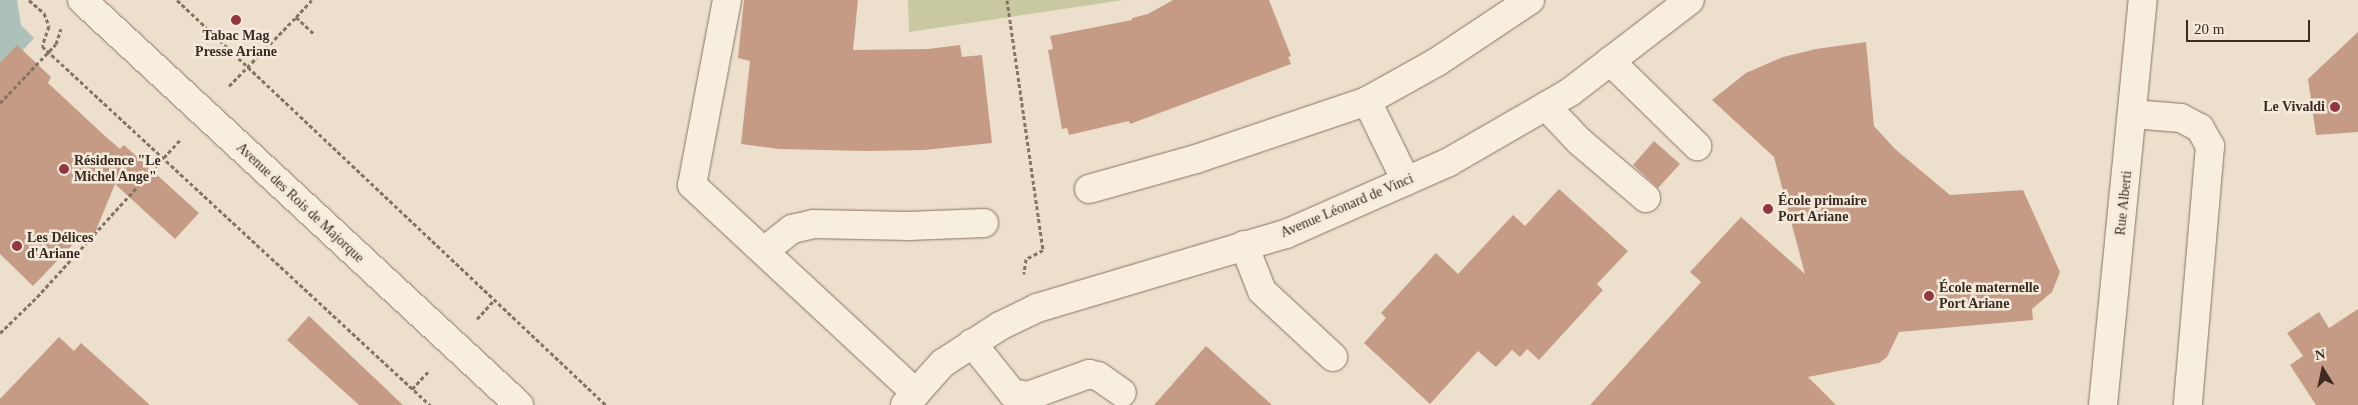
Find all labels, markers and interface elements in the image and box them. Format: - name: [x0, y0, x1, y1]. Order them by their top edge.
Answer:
- scale bar: [2188, 10, 2312, 42]
- marker: Tabac Mag Presse Ariane: [230, 14, 242, 26]
- text: 20 m: [2194, 21, 2224, 37]
- place label: Tabac Mag Presse Ariane: [195, 28, 277, 60]
- place label: Le Vivaldi: [2263, 99, 2325, 115]
- marker: Le Vivaldi: [2329, 101, 2341, 113]
- street label: Avenue des Rois de Majorque: [233, 139, 367, 267]
- place label: Résidence "Le Michel Ange": [74, 153, 161, 186]
- marker: Résidence "Le Michel Ange": [58, 163, 70, 175]
- street label: Rue Alberti: [2112, 169, 2136, 237]
- street label: Avenue Léonard de Vinci: [1278, 170, 1416, 242]
- place label: École primaire Port Ariane: [1778, 193, 1867, 226]
- marker: École primaire Port Ariane: [1762, 203, 1774, 215]
- place label: Les Délices d'Ariane: [27, 230, 93, 262]
- marker: Les Délices d'Ariane: [11, 240, 23, 252]
- place label: École maternelle Port Ariane: [1939, 280, 2039, 312]
- marker: École maternelle Port Ariane: [1923, 290, 1935, 302]
- north arrow: [2298, 345, 2348, 395]
- text: N: [2314, 346, 2327, 363]

